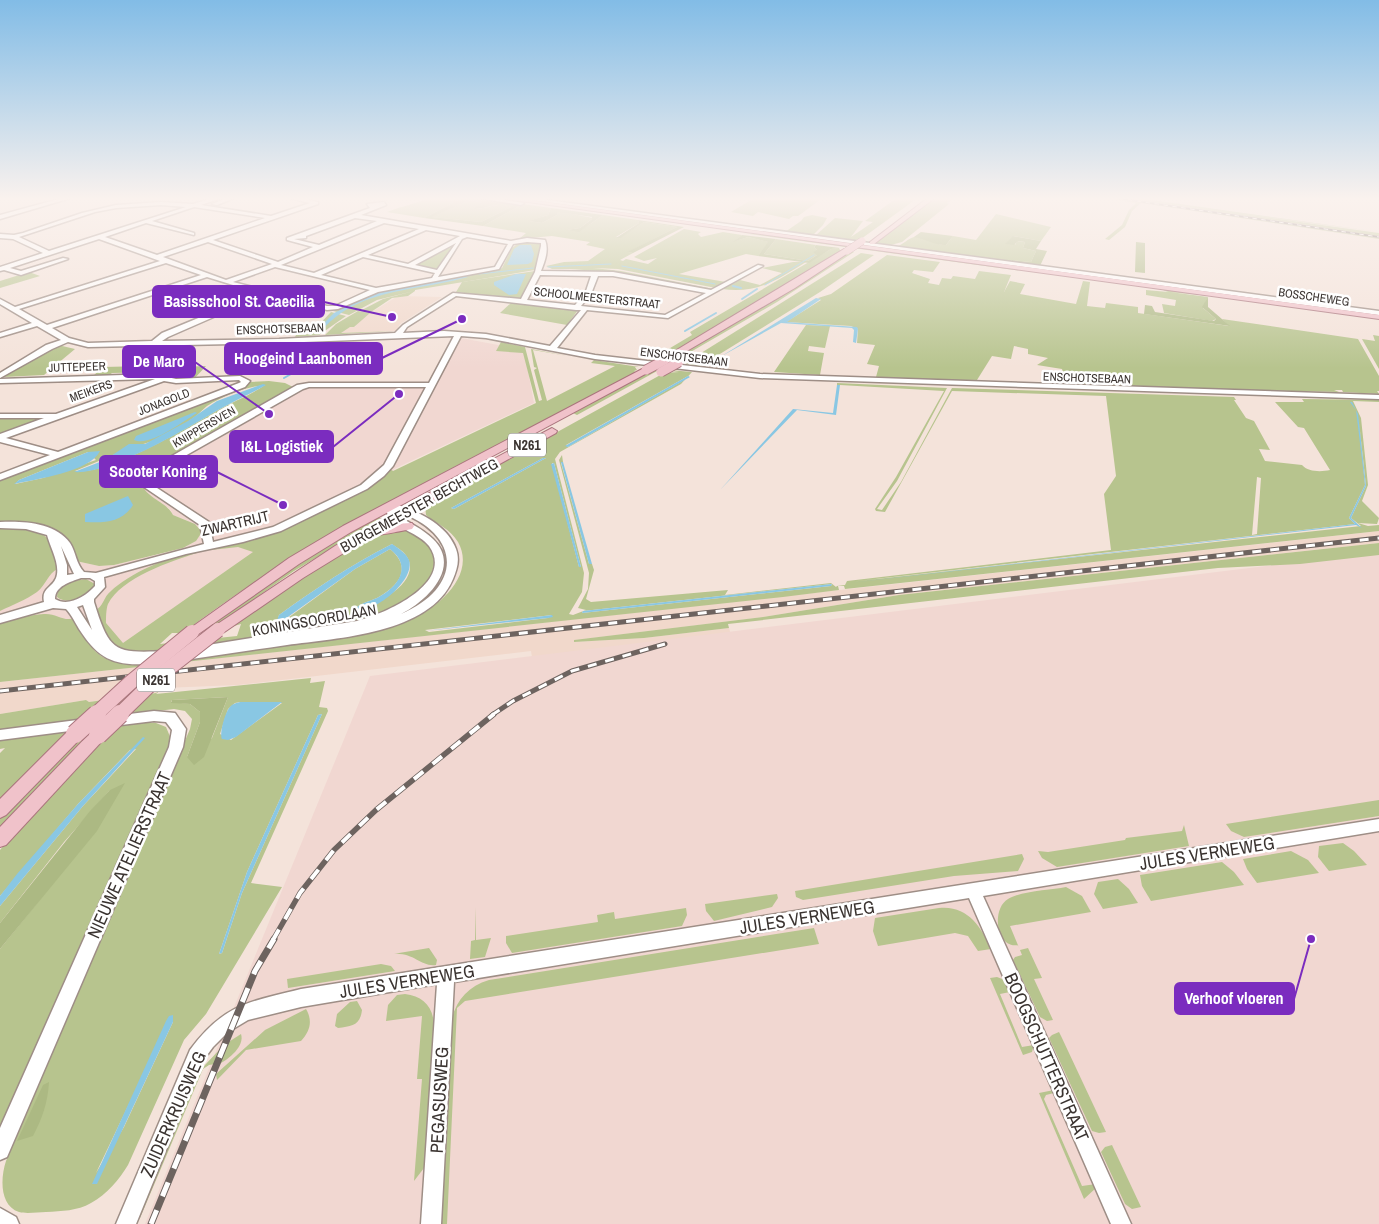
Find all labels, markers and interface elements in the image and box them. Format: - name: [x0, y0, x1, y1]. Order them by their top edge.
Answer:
- street label: SCHOOLMEESTERSTRAAT: [533, 283, 661, 313]
- street label: BOSSCHEWEG: [1277, 284, 1351, 310]
- callout: Basisschool St. Caecilia: [153, 286, 324, 317]
- text: Basisschool St. Caecilia: [164, 290, 315, 312]
- street label: ENSCHOTSEBAAN: [236, 319, 324, 339]
- callout: Hoogeind Laanbomen: [225, 343, 382, 374]
- street label: ENSCHOTSEBAAN: [639, 344, 729, 370]
- callout: De Maro: [123, 346, 195, 377]
- text: Hoogeind Laanbomen: [234, 347, 372, 369]
- text: De Maro: [133, 350, 185, 372]
- street label: JUTTEPEER: [48, 358, 106, 376]
- street label: ENSCHOTSEBAAN: [1043, 368, 1131, 388]
- street label: MEIKERS: [67, 376, 115, 406]
- street label: JONAGOLD: [136, 385, 192, 419]
- street label: KNIPPERSVEN: [170, 403, 238, 451]
- callout: I&L Logistiek: [230, 431, 333, 462]
- road number: N261: [508, 434, 546, 456]
- text: I&L Logistiek: [241, 435, 324, 457]
- street label: BURGEMEESTER BECHTWEG: [336, 453, 502, 557]
- callout: Scooter Koning: [100, 456, 217, 487]
- text: Scooter Koning: [109, 460, 207, 482]
- street label: ZWARTRIJT: [199, 505, 271, 541]
- street label: KONINGSOORDLAAN: [250, 599, 378, 641]
- road number: N261: [137, 668, 175, 692]
- street label: NIEUWE ATELIERSTRAAT: [81, 768, 177, 942]
- street label: JULES VERNEWEG: [1138, 830, 1276, 876]
- street label: JULES VERNEWEG: [738, 894, 876, 940]
- street label: JULES VERNEWEG: [338, 958, 476, 1004]
- street label: BOOGSCHUTTERSTRAAT: [999, 969, 1095, 1145]
- callout: Verhoof vloeren: [1175, 983, 1294, 1014]
- text: Verhoof vloeren: [1185, 987, 1283, 1009]
- street label: PEGASUSWEG: [424, 1046, 454, 1154]
- street label: ZUIDERKRUISWEG: [134, 1047, 212, 1181]

